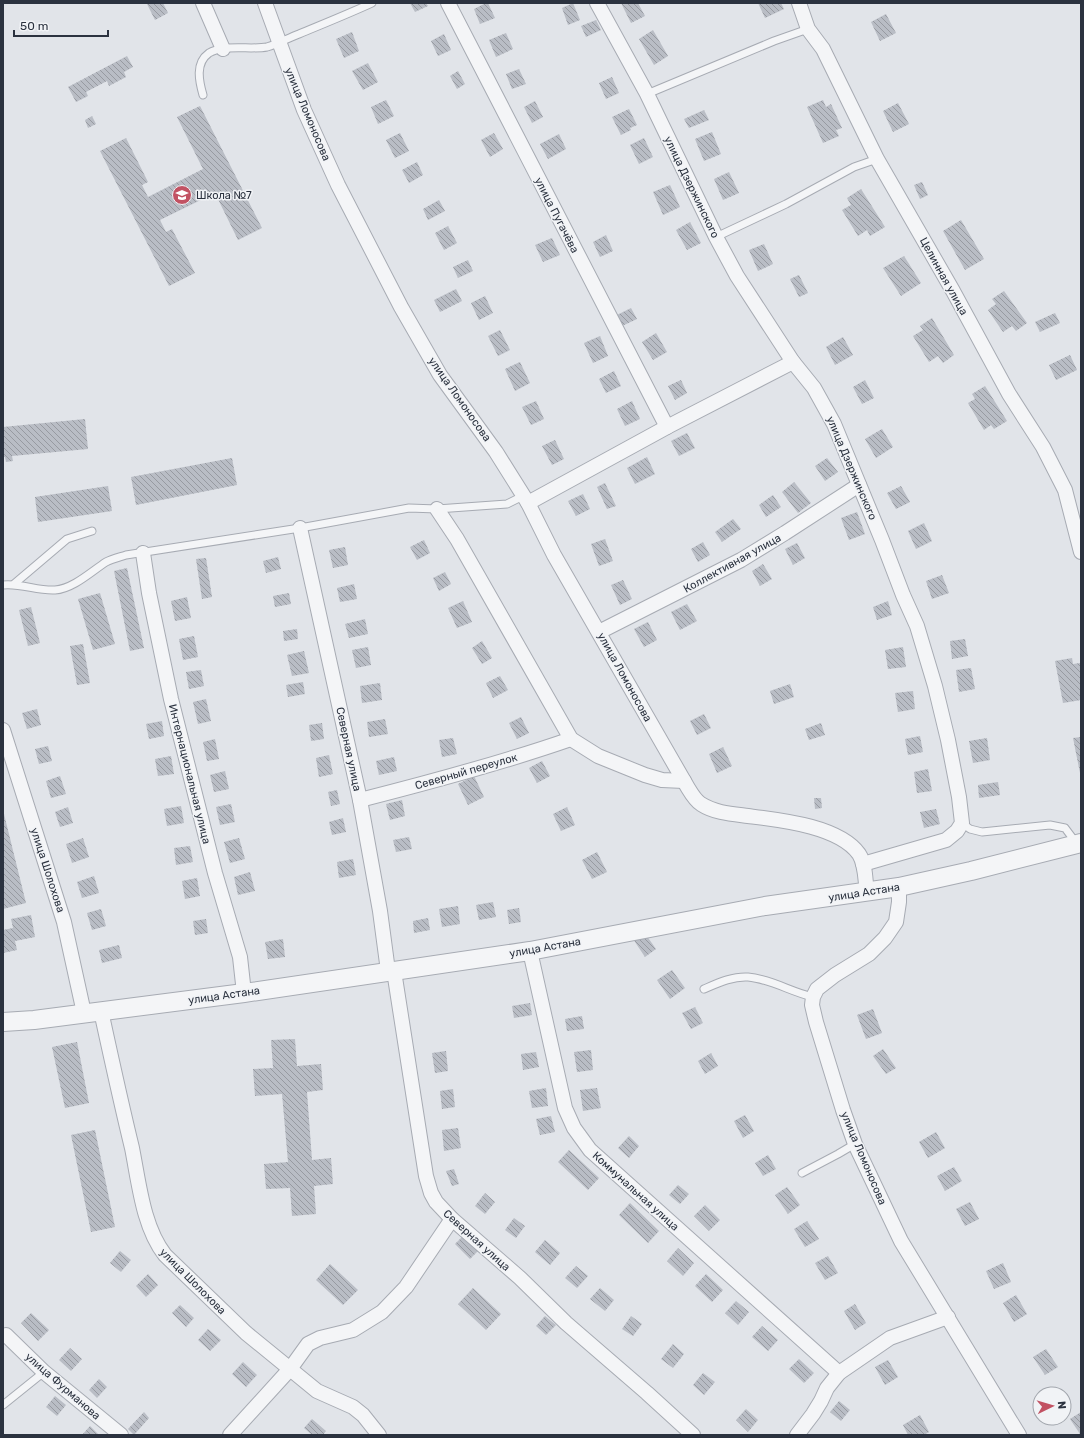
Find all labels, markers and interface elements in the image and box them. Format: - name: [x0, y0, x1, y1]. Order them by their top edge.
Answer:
- scale bar: [14, 12, 108, 38]
- text: 50 m: [20, 19, 48, 33]
- street label: улица Ломоносова: [282, 66, 333, 163]
- street label: улица Дзержинского: [661, 134, 722, 240]
- street label: улица Пугачёва: [532, 175, 581, 255]
- school or university icon: Школа №7: [171, 184, 193, 206]
- place label: Школа №7: [196, 189, 252, 202]
- street label: Целинная улица: [917, 235, 970, 317]
- street label: улица Ломоносова: [426, 355, 494, 444]
- street label: улица Дзержинского: [824, 414, 879, 522]
- street label: Коллективная улица: [681, 531, 783, 596]
- street label: улица Ломоносова: [595, 630, 654, 724]
- street label: Интернациональная улица: [166, 703, 213, 845]
- street label: Северная улица: [333, 706, 364, 792]
- street label: Северный переулок: [414, 751, 519, 792]
- street label: улица Шолохова: [28, 826, 67, 914]
- street label: улица Астана: [827, 880, 901, 905]
- street label: улица Астана: [508, 935, 582, 960]
- street label: улица Астана: [187, 984, 261, 1007]
- street label: улица Ломоносова: [838, 1110, 889, 1207]
- street label: Коммунальная улица: [590, 1149, 682, 1234]
- street label: Северная улица: [441, 1207, 513, 1274]
- street label: улица Шолохова: [157, 1246, 228, 1317]
- street label: улица Фурманова: [22, 1350, 103, 1423]
- north arrow: [1032, 1386, 1072, 1426]
- text: N: [1055, 1401, 1068, 1410]

